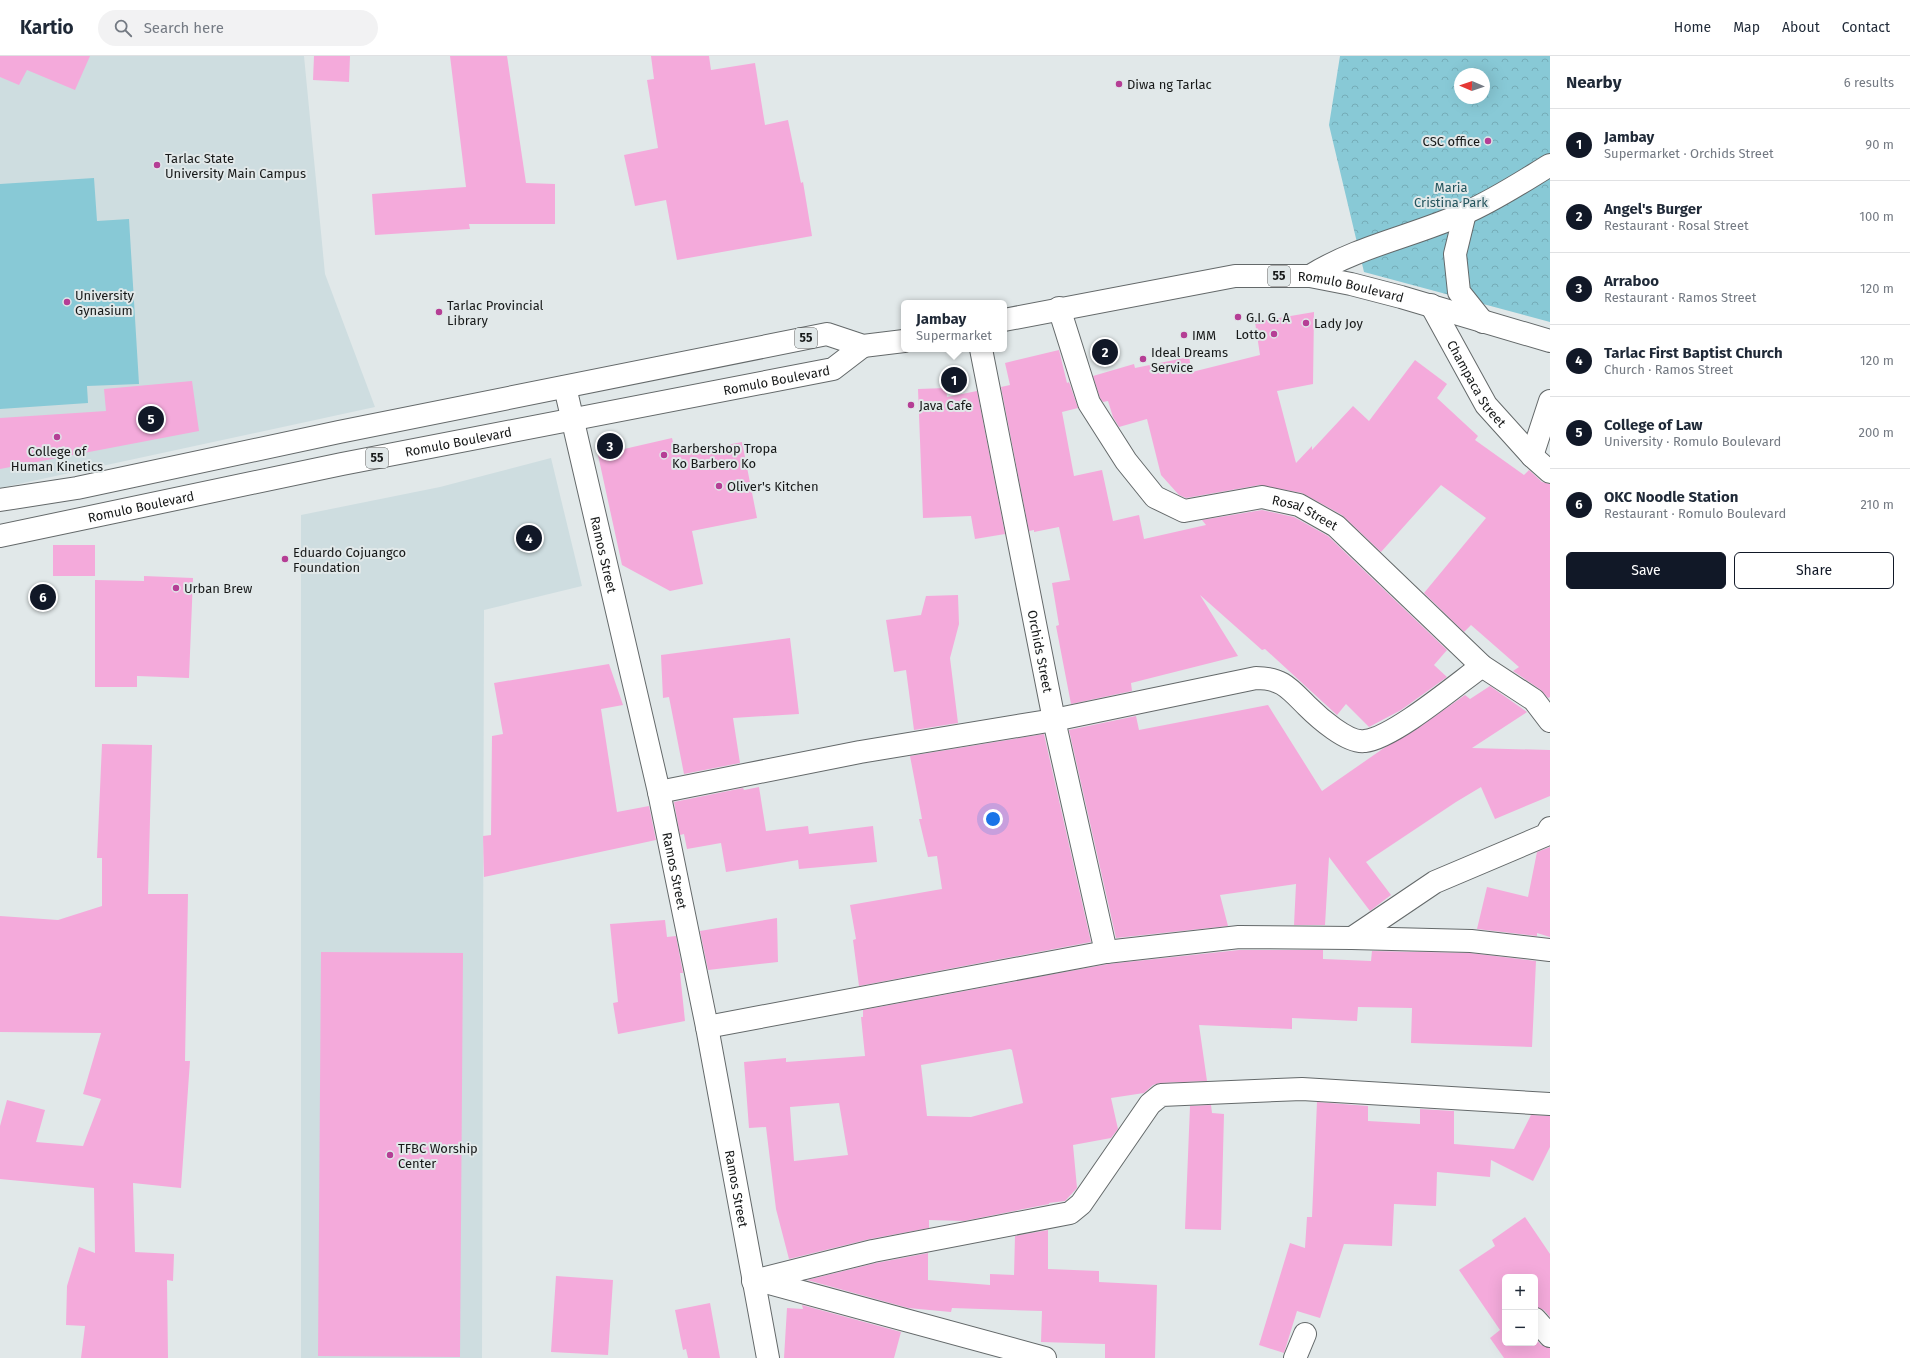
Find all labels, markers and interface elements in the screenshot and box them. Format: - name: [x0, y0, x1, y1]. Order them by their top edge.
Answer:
- search box: [98, 10, 378, 46]
- text: Kartio: [20, 16, 74, 39]
- icon: search: [112, 17, 134, 39]
- text: Search here: [144, 19, 224, 37]
- text: Home: [1674, 19, 1711, 36]
- text: Map: [1733, 19, 1760, 36]
- text: About: [1782, 19, 1820, 36]
- text: Contact: [1842, 19, 1890, 36]
- north arrow: [1454, 68, 1490, 104]
- text: Nearby: [1566, 72, 1621, 93]
- text: 6 results: [1844, 75, 1894, 90]
- place label: Diwa ng Tarlac: [1127, 77, 1212, 92]
- marker: Diwa ng Tarlac: [1114, 79, 1124, 89]
- text: Jambay: [1604, 128, 1654, 146]
- place label: CSC office: [1423, 134, 1480, 149]
- marker: CSC office: [1483, 136, 1493, 146]
- text: 1: [1576, 137, 1582, 152]
- text: 90 m: [1865, 137, 1894, 152]
- text: Supermarket · Orchids Street: [1604, 146, 1774, 161]
- place label: Tarlac State University Main Campus: [165, 151, 306, 181]
- marker: Tarlac State University Main Campus: [152, 160, 162, 170]
- park label: Maria Cristina Park: [1414, 180, 1488, 210]
- text: Angel's Burger: [1604, 200, 1702, 218]
- text: 2: [1576, 209, 1582, 224]
- text: 100 m: [1859, 209, 1894, 224]
- text: Restaurant · Rosal Street: [1604, 218, 1749, 233]
- road number: 55: [1268, 266, 1290, 286]
- street label: Romulo Boulevard: [1298, 269, 1405, 305]
- text: Arraboo: [1604, 272, 1659, 290]
- text: 3: [1576, 281, 1582, 296]
- text: 120 m: [1860, 281, 1894, 296]
- place label: University Gynasium: [75, 288, 135, 318]
- text: Restaurant · Ramos Street: [1604, 290, 1756, 305]
- marker: University Gynasium: [62, 297, 72, 307]
- place label: Tarlac Provincial Library: [447, 298, 544, 328]
- popup: [901, 300, 1007, 352]
- marker: Tarlac Provincial Library: [434, 307, 444, 317]
- text: Jambay: [916, 310, 966, 328]
- place label: G.I. G. A: [1246, 310, 1290, 325]
- marker: G.I. G. A: [1233, 312, 1243, 322]
- place label: Lady Joy: [1314, 316, 1364, 331]
- marker: Lady Joy: [1301, 318, 1311, 328]
- place label: Lotto: [1235, 327, 1266, 342]
- road number: 55: [795, 328, 817, 348]
- text: Supermarket: [916, 328, 992, 343]
- place label: IMM: [1192, 328, 1216, 343]
- marker: Lotto: [1269, 329, 1279, 339]
- marker: IMM: [1179, 330, 1189, 340]
- pin: 2: [1092, 337, 1118, 367]
- street label: Champaca Street: [1444, 337, 1510, 430]
- text: Tarlac First Baptist Church: [1604, 344, 1783, 362]
- place label: Ideal Dreams Service: [1151, 345, 1228, 375]
- text: 4: [1575, 353, 1583, 368]
- text: 120 m: [1860, 353, 1894, 368]
- marker: Ideal Dreams Service: [1138, 354, 1148, 364]
- street label: Romulo Boulevard: [722, 362, 831, 398]
- text: Church · Ramos Street: [1604, 362, 1733, 377]
- pin: 1: [941, 365, 967, 395]
- place label: Java Cafe: [919, 398, 972, 413]
- marker: Java Cafe: [906, 400, 916, 410]
- pin: 5: [138, 404, 164, 434]
- text: College of Law: [1604, 416, 1703, 434]
- street label: Romulo Boulevard: [404, 424, 513, 459]
- text: 5: [1576, 425, 1582, 440]
- text: 200 m: [1858, 425, 1894, 440]
- pin: 3: [597, 431, 623, 461]
- marker: College of Human Kinetics: [52, 432, 62, 442]
- text: University · Romulo Boulevard: [1604, 434, 1781, 449]
- place label: Barbershop Tropa Ko Barbero Ko: [672, 441, 777, 471]
- place label: College of Human Kinetics: [11, 444, 103, 474]
- road number: 55: [366, 448, 388, 468]
- marker: Barbershop Tropa Ko Barbero Ko: [659, 450, 669, 460]
- place label: Oliver's Kitchen: [727, 479, 819, 494]
- marker: Oliver's Kitchen: [714, 481, 724, 491]
- street label: Romulo Boulevard: [86, 488, 195, 525]
- text: OKC Noodle Station: [1604, 488, 1738, 506]
- street label: Rosal Street: [1271, 492, 1341, 533]
- text: 6: [1575, 497, 1583, 512]
- text: 210 m: [1860, 497, 1894, 512]
- text: Restaurant · Romulo Boulevard: [1604, 506, 1786, 521]
- street label: Ramos Street: [588, 515, 620, 595]
- pin: 4: [516, 523, 542, 553]
- place label: Eduardo Cojuangco Foundation: [293, 545, 406, 575]
- button: Save: [1566, 552, 1726, 589]
- button: Share: [1734, 552, 1894, 589]
- marker: Eduardo Cojuangco Foundation: [280, 554, 290, 564]
- place label: Urban Brew: [184, 581, 253, 596]
- pin: 6: [30, 582, 56, 612]
- marker: Urban Brew: [171, 583, 181, 593]
- street label: Orchids Street: [1025, 609, 1056, 694]
- your location: [983, 809, 1003, 829]
- street label: Ramos Street: [660, 831, 690, 911]
- place label: TFBC Worship Center: [398, 1141, 478, 1171]
- street label: Ramos Street: [722, 1149, 751, 1229]
- marker: TFBC Worship Center: [385, 1150, 395, 1160]
- map controls: [1502, 1274, 1538, 1346]
- button: +: [1502, 1274, 1538, 1310]
- button: −: [1502, 1310, 1538, 1346]

